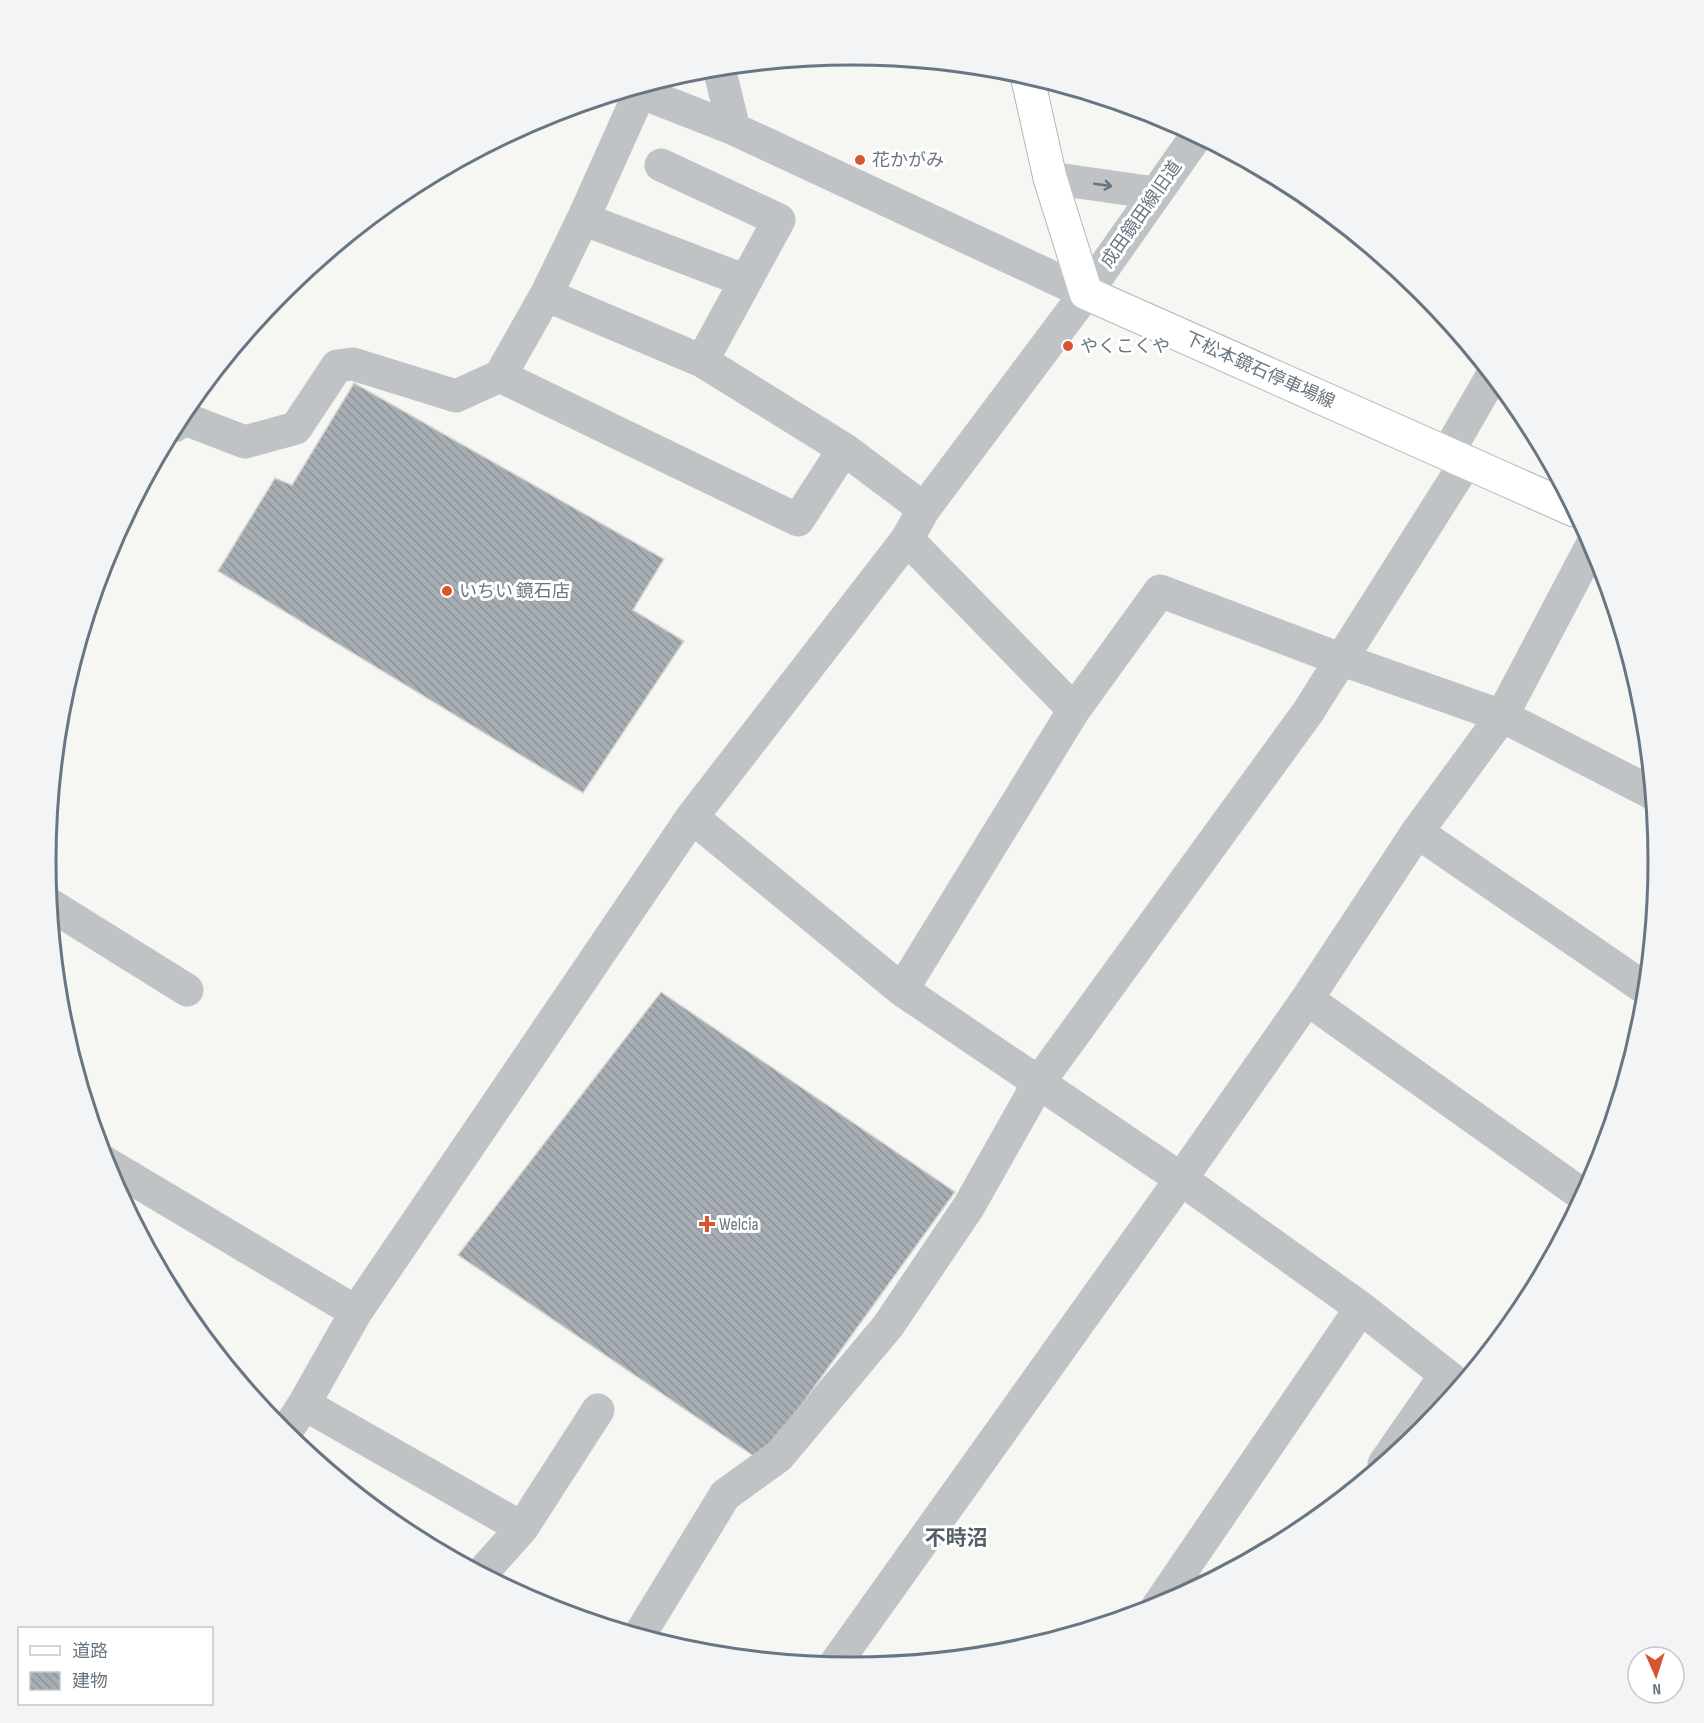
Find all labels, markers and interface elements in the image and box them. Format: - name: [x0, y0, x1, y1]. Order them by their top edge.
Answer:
- place label: 花かがみ: [872, 150, 944, 171]
- marker: 花かがみ: [853, 153, 867, 167]
- street label: 成田鏡田線旧道: [1097, 157, 1186, 272]
- one-way arrow: [1093, 180, 1112, 191]
- street label: 下松本鏡石停車場線: [1182, 328, 1338, 413]
- place label: やくこくや: [1080, 336, 1170, 357]
- marker: やくこくや: [1061, 339, 1075, 353]
- place label: いちい 鏡石店: [459, 581, 570, 602]
- marker: いちい 鏡石店: [440, 584, 454, 598]
- place label: Welcia: [719, 1214, 759, 1235]
- marker: Welcia: [700, 1217, 714, 1231]
- district label: 不時沼: [925, 1526, 988, 1551]
- legend: [18, 1627, 213, 1705]
- text: 道路: [72, 1641, 108, 1662]
- north arrow: [1626, 1645, 1686, 1705]
- text: 建物: [72, 1671, 108, 1692]
- text: N: [1652, 1679, 1661, 1698]

